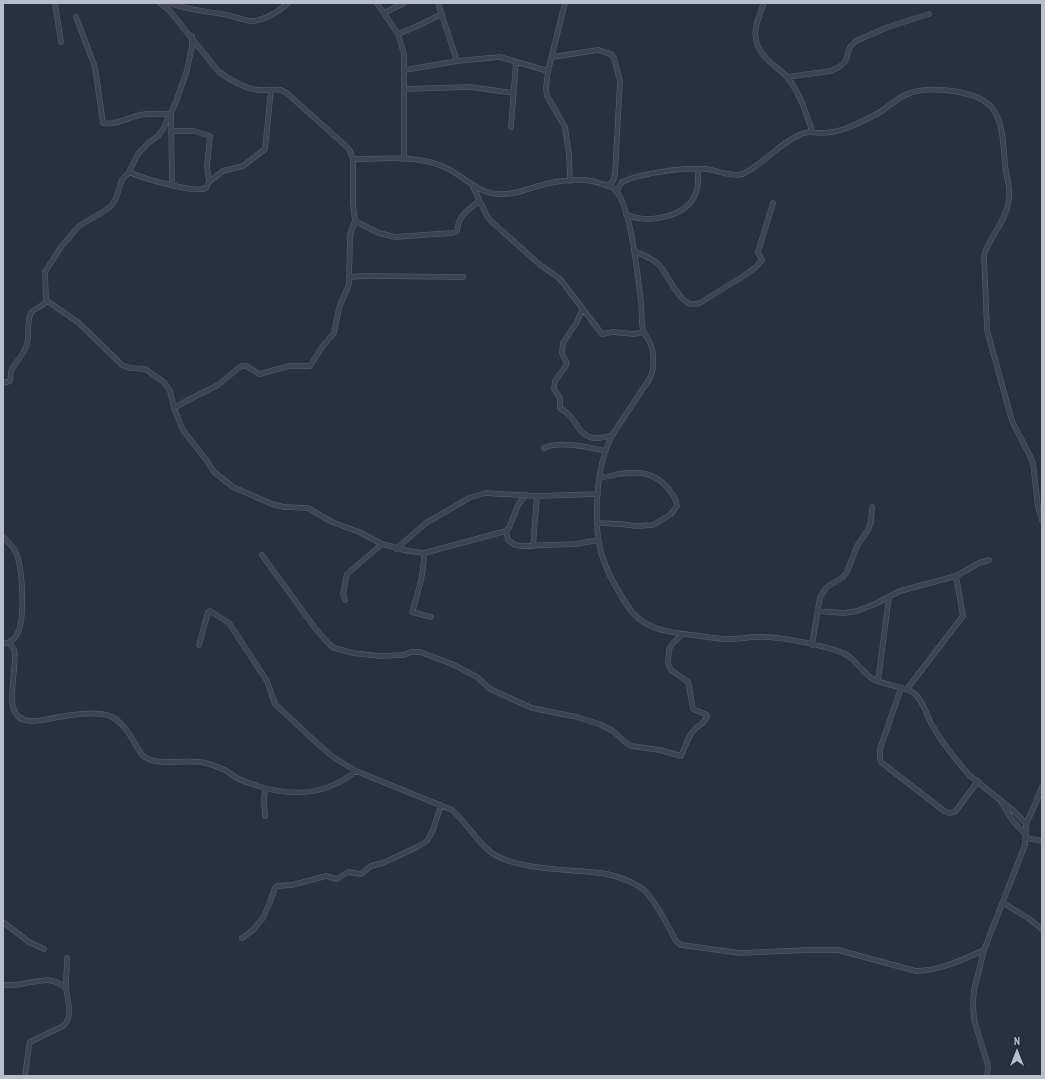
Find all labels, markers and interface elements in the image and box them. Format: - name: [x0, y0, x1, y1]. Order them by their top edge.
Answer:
- north arrow: [997, 1031, 1037, 1071]
- text: N: [1014, 1034, 1020, 1048]

